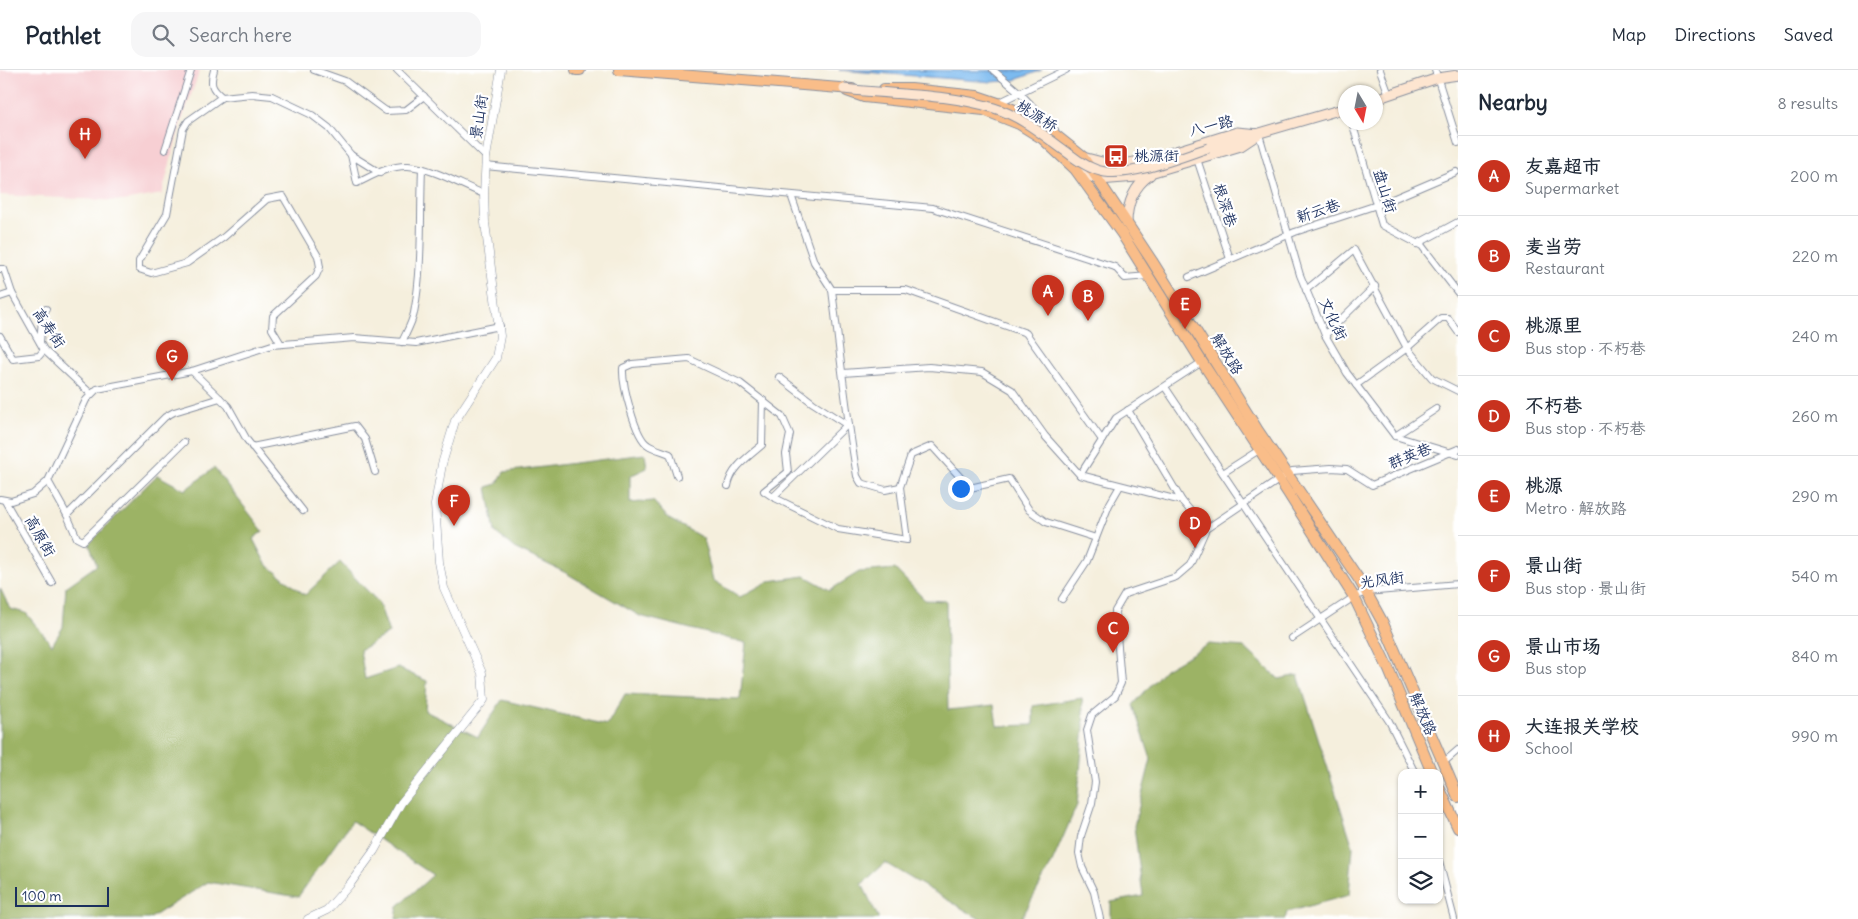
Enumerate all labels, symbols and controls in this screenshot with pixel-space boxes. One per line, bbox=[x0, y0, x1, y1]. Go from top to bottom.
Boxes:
search box bbox=[131, 12, 481, 57]
text: Pathlet bbox=[25, 20, 101, 50]
icon: search bbox=[149, 21, 177, 49]
text: Search here bbox=[189, 23, 292, 47]
text: Map bbox=[1611, 23, 1646, 46]
text: Directions bbox=[1674, 23, 1756, 46]
text: Saved bbox=[1784, 23, 1833, 46]
north arrow bbox=[1338, 85, 1383, 130]
text: Nearby bbox=[1478, 89, 1548, 116]
street label: 景山街 bbox=[466, 93, 491, 141]
text: 8 results bbox=[1777, 93, 1838, 113]
street label: 桃源桥 bbox=[1013, 96, 1061, 136]
street label: 八一路 bbox=[1187, 111, 1235, 140]
pin: H bbox=[69, 118, 101, 159]
bus stop icon: 桃源街 bbox=[1103, 143, 1129, 169]
place label: 桃源街 bbox=[1134, 146, 1179, 165]
text: 友嘉超市 bbox=[1525, 154, 1601, 178]
text: A bbox=[1489, 166, 1499, 186]
text: 200 m bbox=[1790, 166, 1838, 186]
street label: 盘山街 bbox=[1370, 167, 1401, 215]
text: Supermarket bbox=[1525, 178, 1619, 198]
street label: 根深巷 bbox=[1209, 181, 1241, 229]
street label: 新云巷 bbox=[1294, 195, 1342, 227]
text: 麦当劳 bbox=[1525, 234, 1582, 258]
text: B bbox=[1489, 246, 1499, 266]
text: 220 m bbox=[1792, 246, 1838, 266]
text: Restaurant bbox=[1525, 258, 1605, 278]
pin: A bbox=[1032, 275, 1064, 316]
pin: B bbox=[1072, 280, 1104, 321]
pin: E bbox=[1169, 288, 1201, 329]
street label: 文化街 bbox=[1315, 294, 1352, 343]
street label: 高寿街 bbox=[29, 304, 70, 352]
text: 桃源里 bbox=[1525, 313, 1582, 337]
text: C bbox=[1489, 326, 1499, 346]
text: 240 m bbox=[1792, 326, 1838, 346]
street label: 解放路 bbox=[1207, 330, 1247, 378]
text: Bus stop · 不朽巷 bbox=[1525, 338, 1646, 358]
pin: G bbox=[156, 340, 188, 381]
text: 不朽巷 bbox=[1525, 393, 1582, 417]
text: D bbox=[1488, 406, 1500, 426]
text: 260 m bbox=[1792, 406, 1838, 426]
text: Bus stop · 不朽巷 bbox=[1525, 418, 1646, 438]
street label: 群英巷 bbox=[1385, 438, 1434, 473]
text: 桃源 bbox=[1525, 473, 1563, 497]
your location bbox=[948, 476, 974, 502]
pin: F bbox=[438, 485, 470, 526]
text: E bbox=[1489, 486, 1499, 506]
text: 290 m bbox=[1792, 486, 1838, 506]
text: Metro · 解放路 bbox=[1525, 498, 1626, 518]
pin: D bbox=[1179, 507, 1211, 548]
street label: 高原街 bbox=[21, 512, 60, 560]
text: 景山街 bbox=[1525, 553, 1582, 577]
text: F bbox=[1489, 566, 1499, 586]
text: 540 m bbox=[1791, 566, 1838, 586]
street label: 光风街 bbox=[1358, 567, 1406, 592]
text: Bus stop · 景山街 bbox=[1525, 578, 1646, 598]
pin: C bbox=[1097, 612, 1129, 653]
text: 景山市场 bbox=[1525, 634, 1601, 658]
text: G bbox=[1488, 646, 1500, 666]
text: 840 m bbox=[1791, 646, 1838, 666]
text: Bus stop bbox=[1525, 658, 1587, 678]
street label: 解放路 bbox=[1406, 689, 1441, 738]
text: 大连报关学校 bbox=[1525, 714, 1639, 738]
text: H bbox=[1488, 726, 1500, 746]
text: 990 m bbox=[1791, 726, 1838, 746]
text: School bbox=[1525, 738, 1573, 758]
map controls bbox=[1398, 769, 1443, 904]
button: + bbox=[1398, 769, 1443, 814]
button: − bbox=[1398, 814, 1443, 859]
button: layers bbox=[1398, 859, 1443, 904]
scale bar bbox=[15, 884, 109, 907]
text: 100 m bbox=[22, 887, 62, 905]

